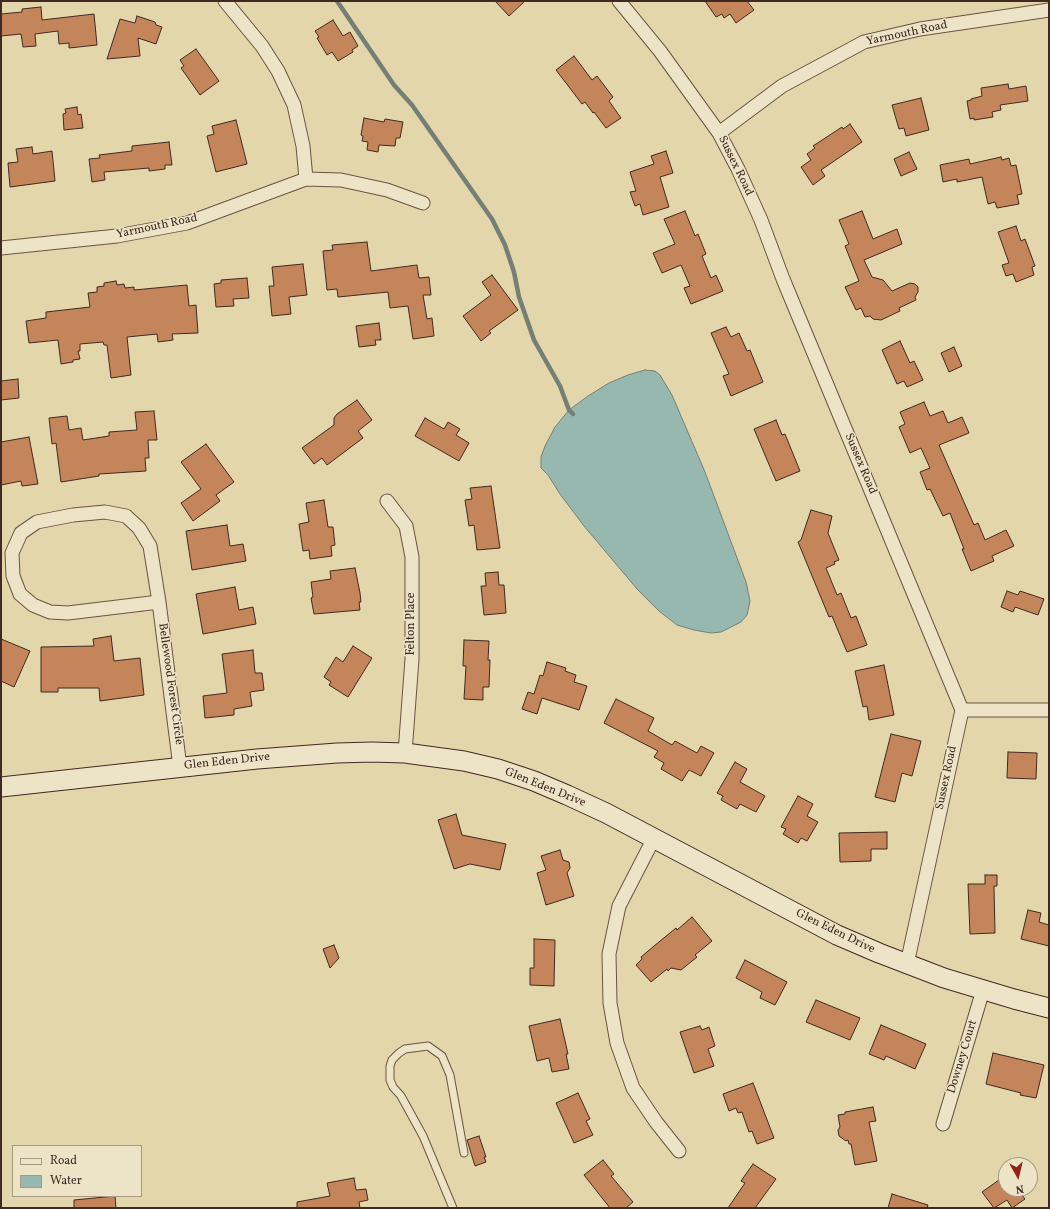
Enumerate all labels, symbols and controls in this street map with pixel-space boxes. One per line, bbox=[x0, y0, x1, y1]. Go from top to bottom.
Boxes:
street label: Yarmouth Road bbox=[865, 18, 949, 50]
street label: Sussex Road bbox=[714, 134, 756, 198]
street label: Yarmouth Road bbox=[115, 211, 199, 243]
street label: Sussex Road bbox=[841, 431, 879, 497]
street label: Felton Place bbox=[405, 592, 419, 656]
street label: Bellewood Forest Circle bbox=[154, 622, 186, 746]
street label: Sussex Road bbox=[933, 745, 961, 811]
street label: Glen Eden Drive bbox=[183, 750, 271, 774]
street label: Glen Eden Drive bbox=[502, 765, 588, 811]
street label: Glen Eden Drive bbox=[793, 907, 877, 957]
street label: Downey Court bbox=[945, 1018, 981, 1096]
legend bbox=[12, 1145, 142, 1197]
text: Road bbox=[50, 1153, 77, 1169]
north arrow bbox=[998, 1157, 1038, 1197]
text: Water bbox=[50, 1173, 82, 1189]
text: N bbox=[1015, 1180, 1025, 1196]

